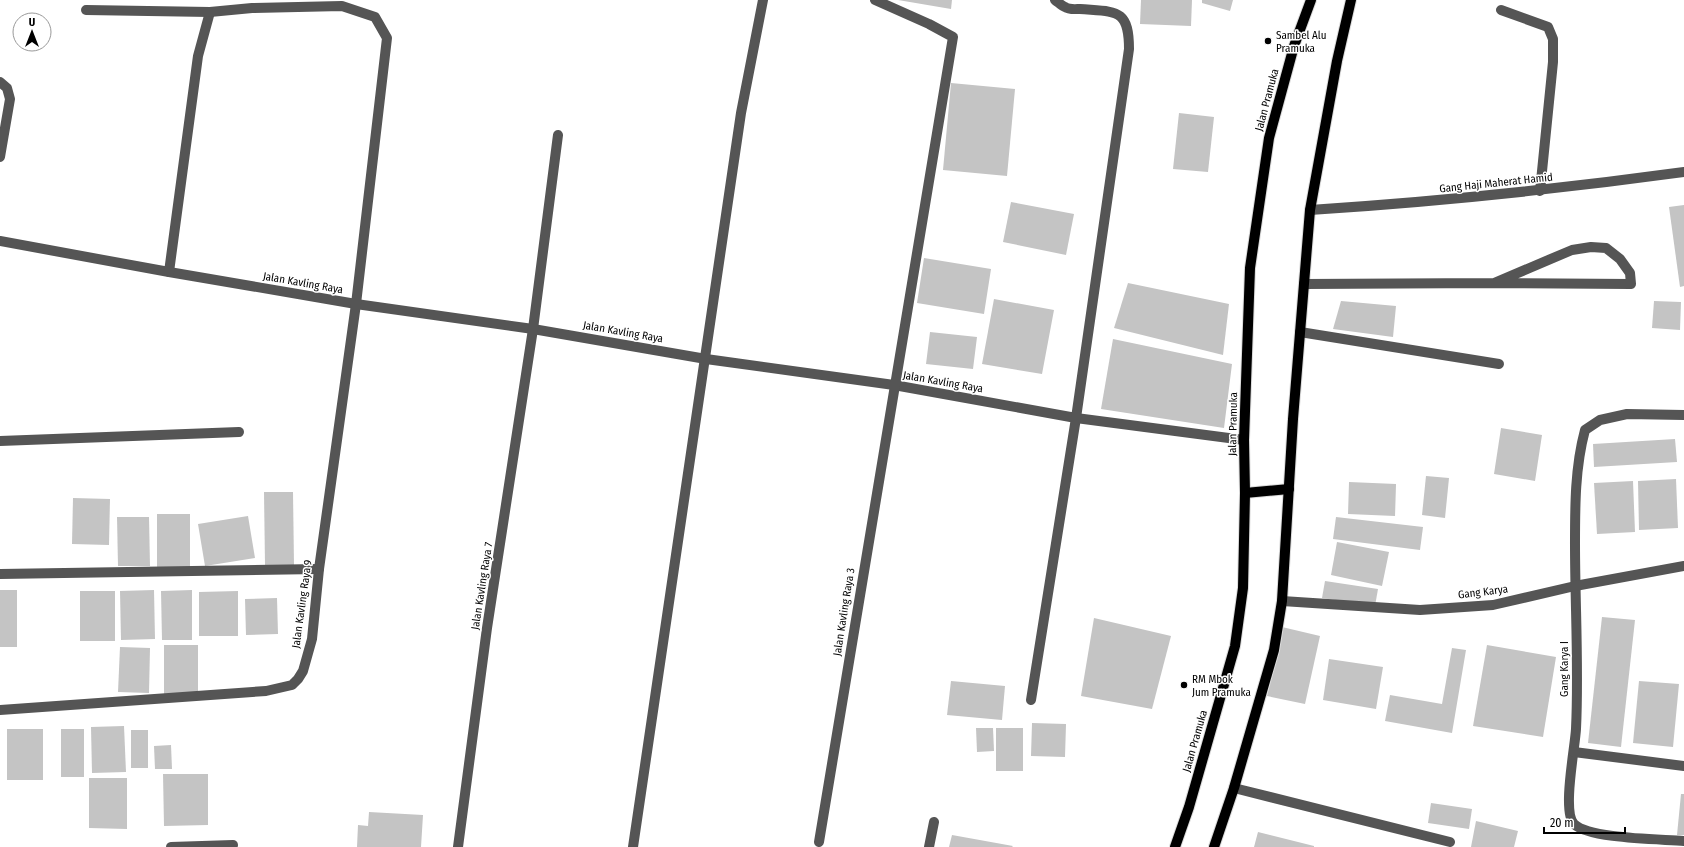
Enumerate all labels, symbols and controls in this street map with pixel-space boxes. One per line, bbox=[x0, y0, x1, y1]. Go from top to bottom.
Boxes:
north arrow bbox=[12, 12, 52, 52]
text: U bbox=[29, 16, 35, 29]
place label: Sambel Alu Pramuka bbox=[1276, 29, 1327, 55]
marker: Sambel Alu Pramuka bbox=[1263, 36, 1273, 46]
street label: Jalan Pramuka bbox=[1252, 67, 1282, 133]
street label: Gang Haji Maherat Hamid bbox=[1439, 171, 1553, 195]
street label: Jalan Kavling Raya bbox=[262, 270, 344, 296]
street label: Jalan Kavling Raya bbox=[582, 319, 664, 345]
street label: Jalan Kavling Raya bbox=[902, 369, 984, 395]
street label: Jalan Pramuka bbox=[1226, 392, 1240, 456]
street label: Jalan Kavling Raya 7 bbox=[469, 541, 495, 631]
street label: Jalan Kavling Raya 9 bbox=[289, 559, 315, 649]
street label: Jalan Kavling Raya 3 bbox=[831, 567, 857, 657]
street label: Gang Karya bbox=[1457, 582, 1509, 602]
street label: Gang Karya I bbox=[1558, 641, 1571, 697]
place label: RM Mbok Jum Pramuka bbox=[1192, 673, 1251, 699]
marker: RM Mbok Jum Pramuka bbox=[1179, 680, 1189, 690]
street label: Jalan Pramuka bbox=[1180, 709, 1210, 773]
scale bar bbox=[1544, 809, 1625, 835]
text: 20 m bbox=[1550, 816, 1574, 830]

